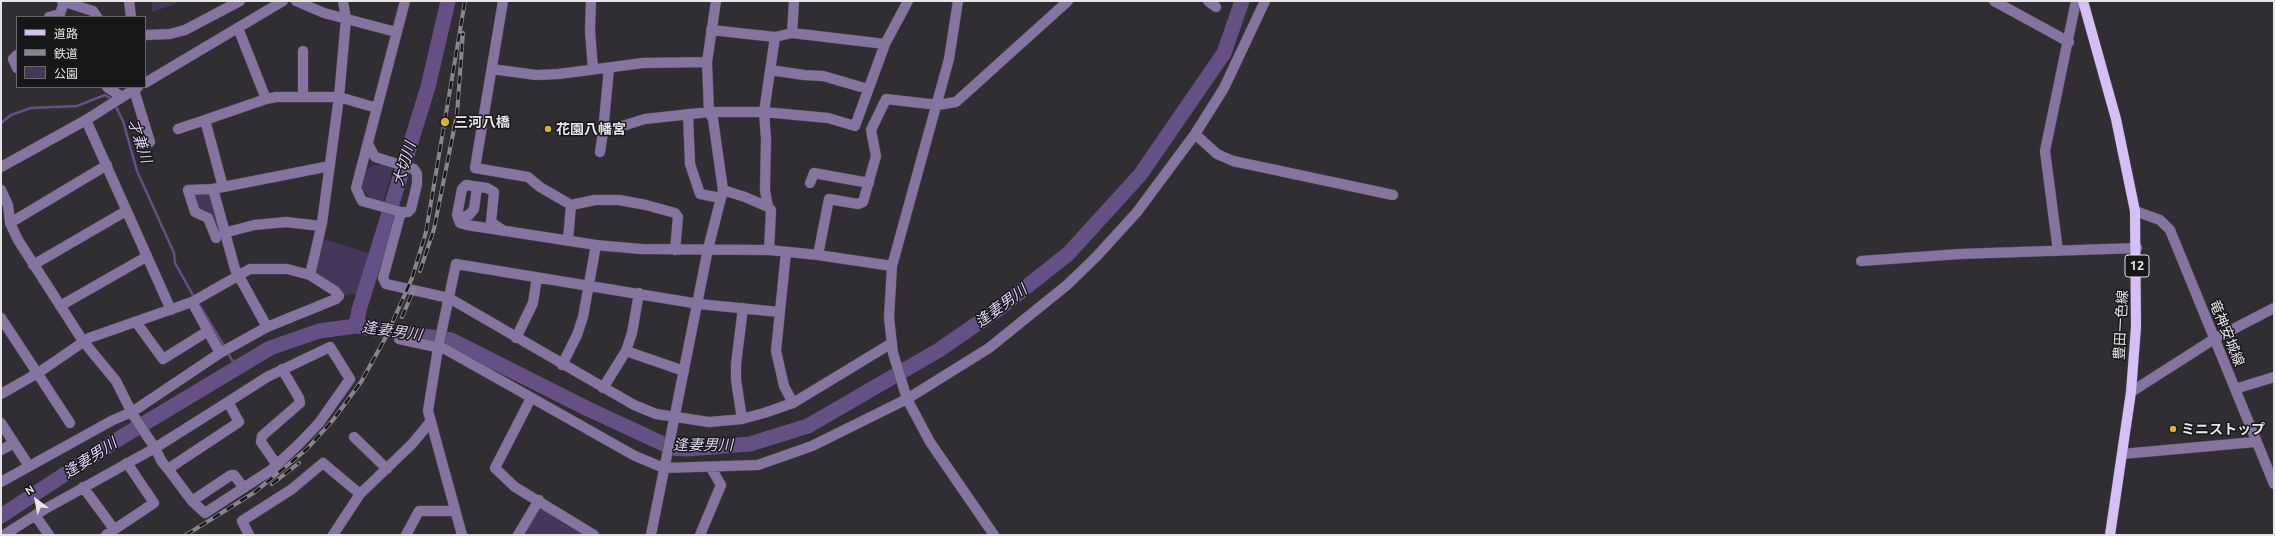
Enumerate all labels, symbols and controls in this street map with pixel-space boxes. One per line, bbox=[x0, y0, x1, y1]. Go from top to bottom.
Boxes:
legend bbox=[16, 16, 146, 88]
text: 道路 bbox=[54, 27, 78, 40]
text: 鉄道 bbox=[54, 47, 78, 60]
text: 公園 bbox=[54, 67, 78, 80]
place label: 三河八橋 bbox=[454, 114, 510, 130]
marker: 三河八橋 bbox=[439, 116, 451, 128]
water label: 才兼川 bbox=[124, 117, 156, 165]
place label: 花園八幡宮 bbox=[556, 121, 626, 137]
marker: 花園八幡宮 bbox=[543, 124, 553, 134]
water label: 大切川 bbox=[389, 140, 419, 188]
road number: 12 bbox=[2125, 255, 2149, 277]
water label: 逢妻男川 bbox=[972, 281, 1030, 331]
street label: 豊田一色線 bbox=[2111, 290, 2131, 360]
street label: 竜神安城線 bbox=[2206, 297, 2248, 369]
water label: 逢妻男川 bbox=[361, 318, 423, 344]
place label: ミニストップ bbox=[2181, 421, 2265, 437]
marker: ミニストップ bbox=[2168, 424, 2178, 434]
water label: 逢妻男川 bbox=[60, 434, 120, 482]
water label: 逢妻男川 bbox=[673, 436, 733, 454]
north arrow bbox=[16, 480, 56, 520]
text: N bbox=[23, 483, 36, 497]

